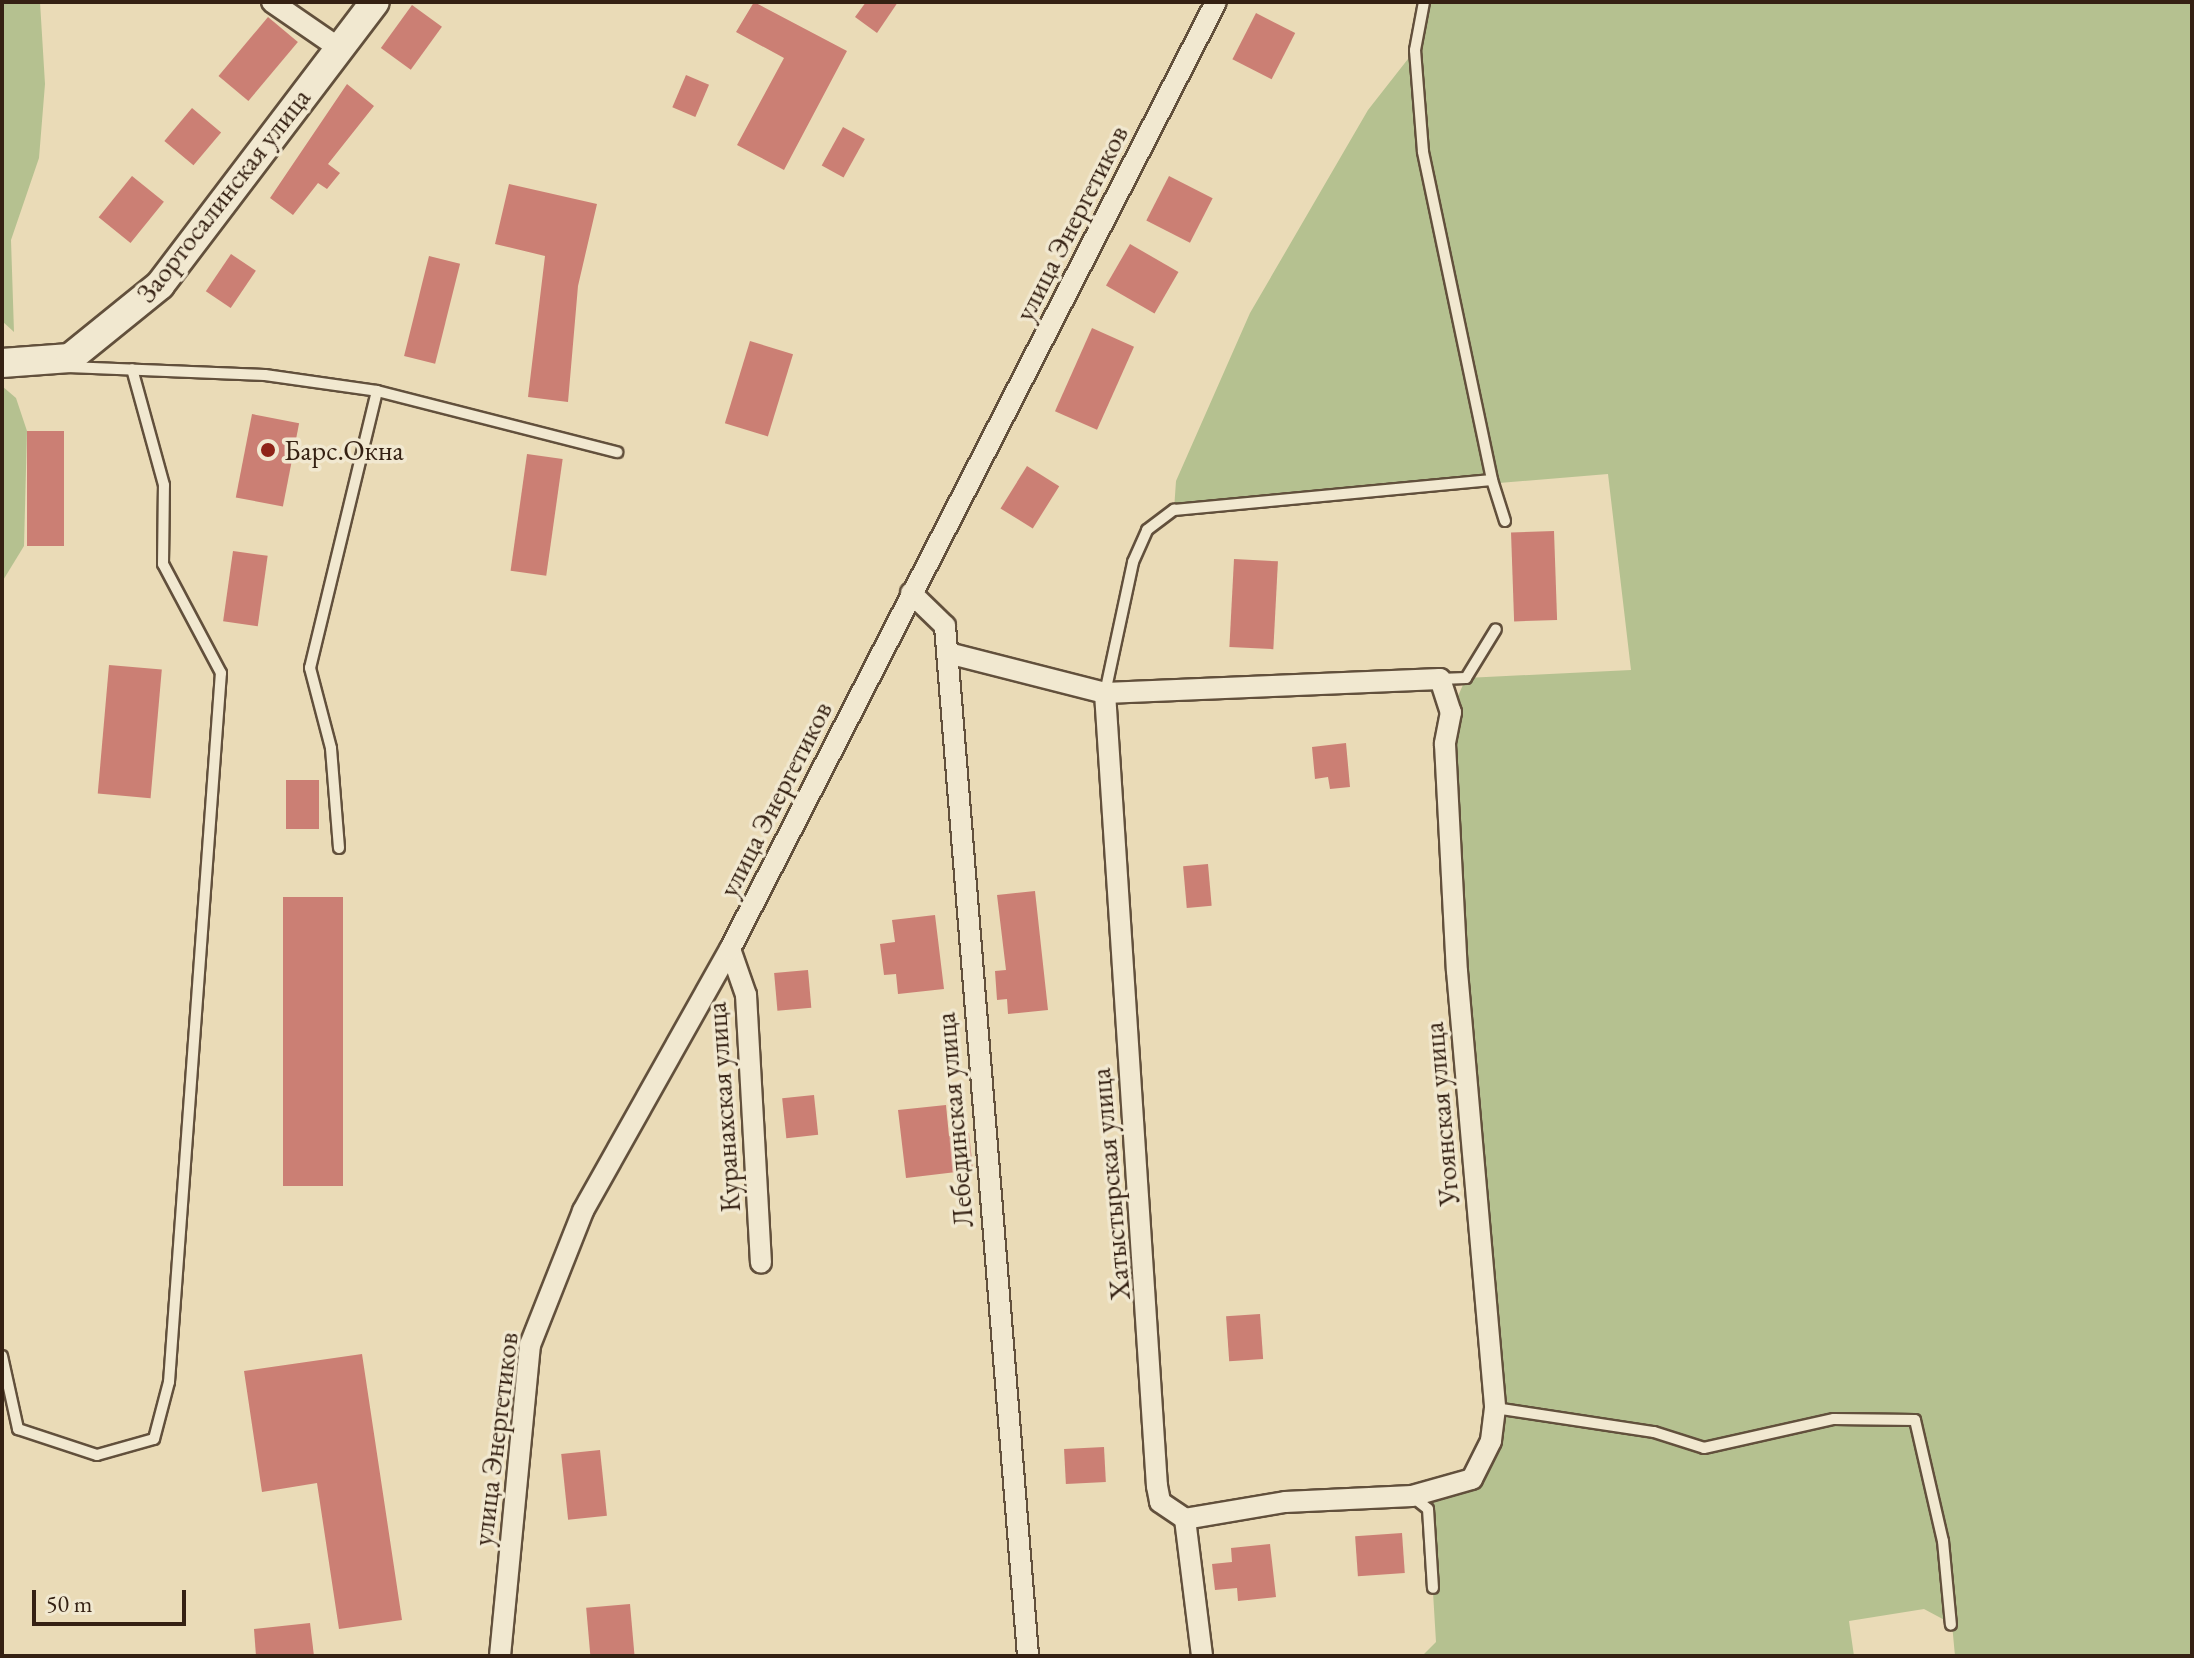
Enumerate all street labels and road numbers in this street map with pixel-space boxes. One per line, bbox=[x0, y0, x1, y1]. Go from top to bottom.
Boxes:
street label: Заортосалинская улица bbox=[129, 81, 317, 309]
street label: улица Энергетиков bbox=[1007, 120, 1135, 326]
street label: улица Энергетиков bbox=[711, 696, 839, 902]
street label: Куранахская улица bbox=[699, 1001, 747, 1213]
street label: Лебединская улица bbox=[928, 1011, 980, 1229]
street label: Угоянская улица bbox=[1416, 1021, 1466, 1207]
street label: Хатыстырская улица bbox=[1083, 1067, 1137, 1301]
street label: улица Энергетиков bbox=[465, 1330, 525, 1548]

